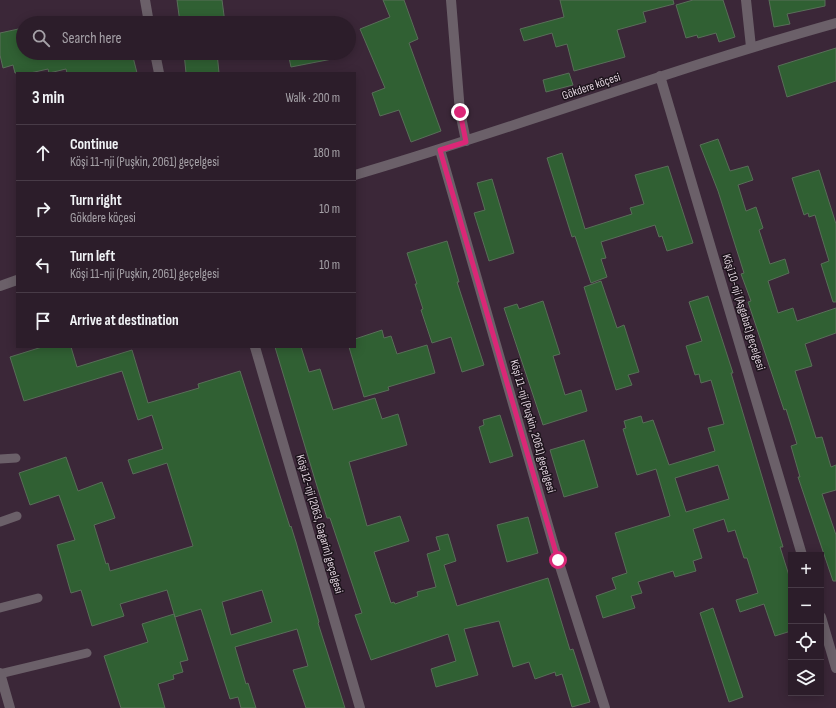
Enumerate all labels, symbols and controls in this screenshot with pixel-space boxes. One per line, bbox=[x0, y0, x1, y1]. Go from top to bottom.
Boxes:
search box bbox=[16, 16, 356, 60]
icon: search bbox=[30, 27, 52, 49]
text: Search here bbox=[62, 29, 122, 48]
street label: Gökdere köçesi bbox=[560, 70, 622, 103]
text: 3 min bbox=[32, 88, 65, 108]
text: Walk · 200 m bbox=[285, 90, 340, 106]
route end bbox=[451, 103, 469, 121]
text: Continue bbox=[70, 135, 119, 154]
icon: ahead bbox=[32, 142, 54, 164]
text: 180 m bbox=[314, 145, 340, 161]
text: Köşi 11-nji (Puşkin, 2061) geçelgesi bbox=[70, 154, 219, 170]
text: Turn right bbox=[70, 191, 122, 210]
icon: right bbox=[32, 198, 54, 220]
text: 10 m bbox=[319, 201, 340, 217]
text: Gökdere köçesi bbox=[70, 210, 136, 226]
text: Turn left bbox=[70, 247, 115, 266]
street label: Köşi 10-nji (Aşgabat) geçelgesi bbox=[719, 252, 768, 372]
icon: left bbox=[32, 254, 54, 276]
text: 10 m bbox=[319, 257, 340, 273]
text: Köşi 11-nji (Puşkin, 2061) geçelgesi bbox=[70, 266, 219, 282]
icon: arrive bbox=[32, 310, 54, 332]
text: Arrive at destination bbox=[70, 311, 179, 330]
street label: Köşi 11-nji (Puşkin, 2061) geçelgesi bbox=[506, 358, 559, 494]
street label: Köşi 12-nji (2063, Gagarin) geçelgesi bbox=[293, 453, 347, 595]
route start bbox=[549, 551, 567, 569]
map controls bbox=[788, 552, 824, 696]
button: + bbox=[788, 552, 824, 588]
button: − bbox=[788, 588, 824, 624]
button: locate bbox=[788, 624, 824, 660]
button: layers bbox=[788, 660, 824, 696]

